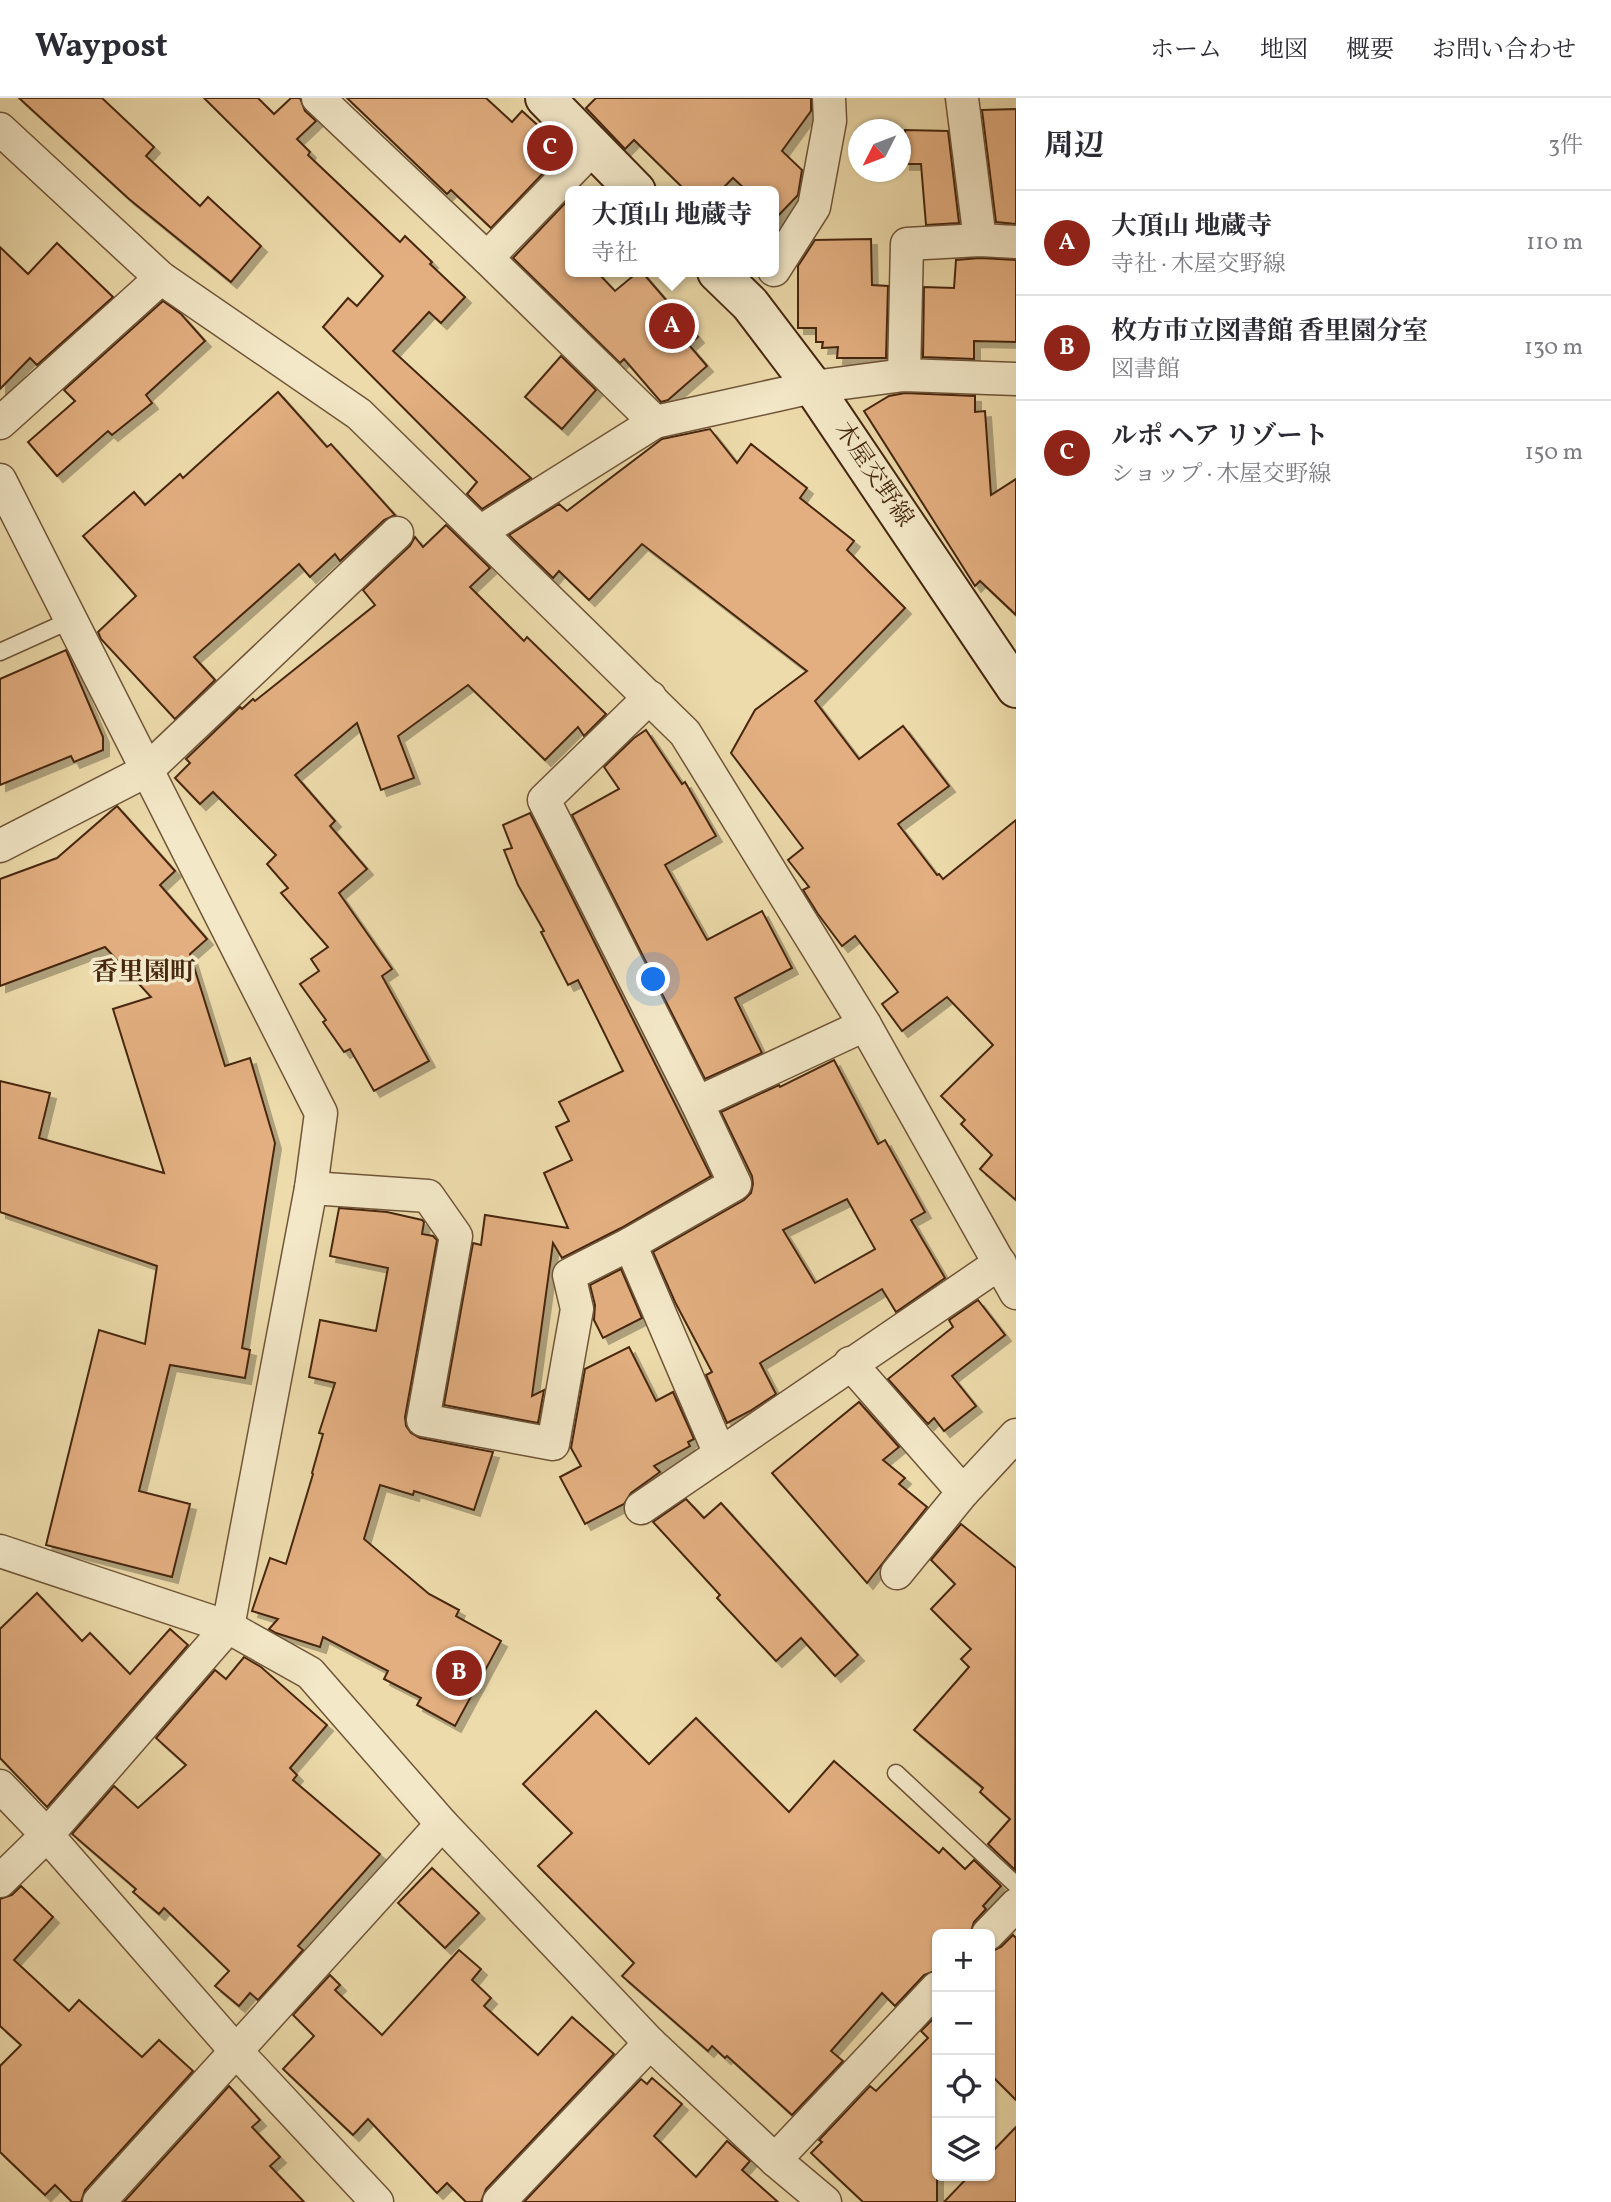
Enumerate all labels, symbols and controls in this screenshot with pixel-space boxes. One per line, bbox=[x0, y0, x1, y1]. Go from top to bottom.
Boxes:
text: Waypost bbox=[35, 25, 168, 71]
text: ホーム bbox=[1150, 34, 1222, 68]
text: 地図 bbox=[1260, 34, 1308, 68]
text: 概要 bbox=[1346, 34, 1394, 68]
text: お問い合わせ bbox=[1432, 34, 1576, 68]
north arrow bbox=[848, 119, 911, 182]
pin: C bbox=[527, 122, 573, 174]
text: 周辺 bbox=[1044, 126, 1104, 168]
text: 3件 bbox=[1548, 130, 1583, 162]
popup bbox=[565, 186, 779, 277]
text: 大頂山 地蔵寺 bbox=[591, 198, 753, 234]
text: 大頂山 地蔵寺 bbox=[1111, 209, 1272, 245]
text: A bbox=[1059, 227, 1075, 259]
text: 110 m bbox=[1526, 227, 1583, 259]
text: 寺社 bbox=[591, 238, 637, 270]
text: 寺社 · 木屋交野線 bbox=[1111, 249, 1286, 281]
pin: A bbox=[649, 300, 695, 352]
text: 枚方市立図書館 香里園分室 bbox=[1111, 314, 1428, 350]
text: B bbox=[1059, 332, 1075, 364]
text: 130 m bbox=[1524, 332, 1583, 364]
text: 図書館 bbox=[1111, 354, 1180, 386]
street label: 木屋交野線 bbox=[825, 416, 921, 534]
text: ルポ ヘア リゾート bbox=[1111, 419, 1329, 455]
text: C bbox=[1060, 437, 1074, 469]
text: 150 m bbox=[1525, 437, 1583, 469]
text: ショップ · 木屋交野線 bbox=[1111, 459, 1331, 491]
district label: 香里園町 bbox=[92, 955, 196, 991]
your location bbox=[636, 962, 670, 996]
pin: B bbox=[436, 1647, 482, 1699]
map controls bbox=[932, 1929, 995, 2181]
button: + bbox=[932, 1929, 995, 1992]
button: − bbox=[932, 1992, 995, 2055]
button: locate bbox=[932, 2055, 995, 2118]
button: layers bbox=[932, 2118, 995, 2181]

